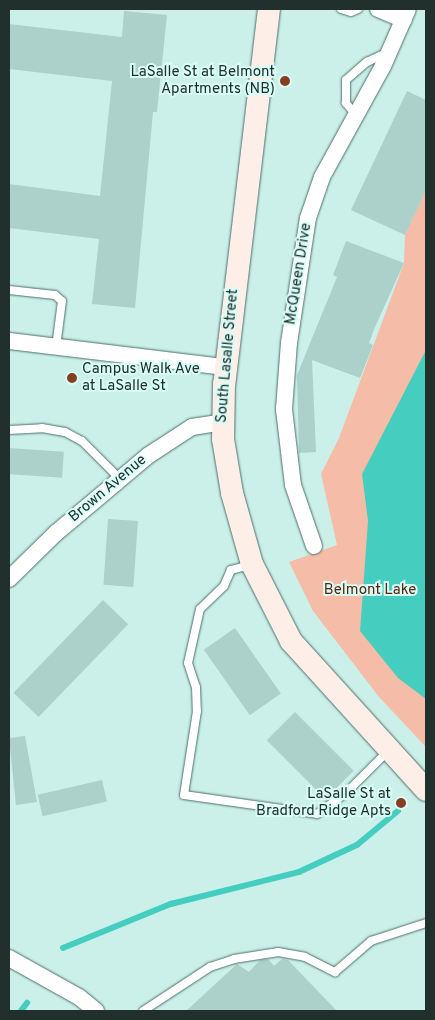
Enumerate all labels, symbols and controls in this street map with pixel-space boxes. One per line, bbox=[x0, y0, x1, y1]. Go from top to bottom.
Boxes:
place label: LaSalle St at Belmont Apartments (NB) bbox=[130, 63, 275, 98]
marker: LaSalle St at Belmont Apartments (NB) bbox=[279, 75, 291, 87]
street label: McQueen Drive bbox=[282, 222, 316, 326]
street label: South Lasalle Street bbox=[213, 288, 243, 424]
place label: Campus Walk Ave at LaSalle St bbox=[82, 360, 201, 395]
marker: Campus Walk Ave at LaSalle St bbox=[66, 372, 78, 384]
street label: Brown Avenue bbox=[65, 451, 151, 527]
park label: Belmont Lake bbox=[324, 582, 416, 600]
place label: LaSalle St at Bradford Ridge Apts bbox=[255, 785, 391, 820]
marker: LaSalle St at Bradford Ridge Apts bbox=[395, 797, 407, 809]

